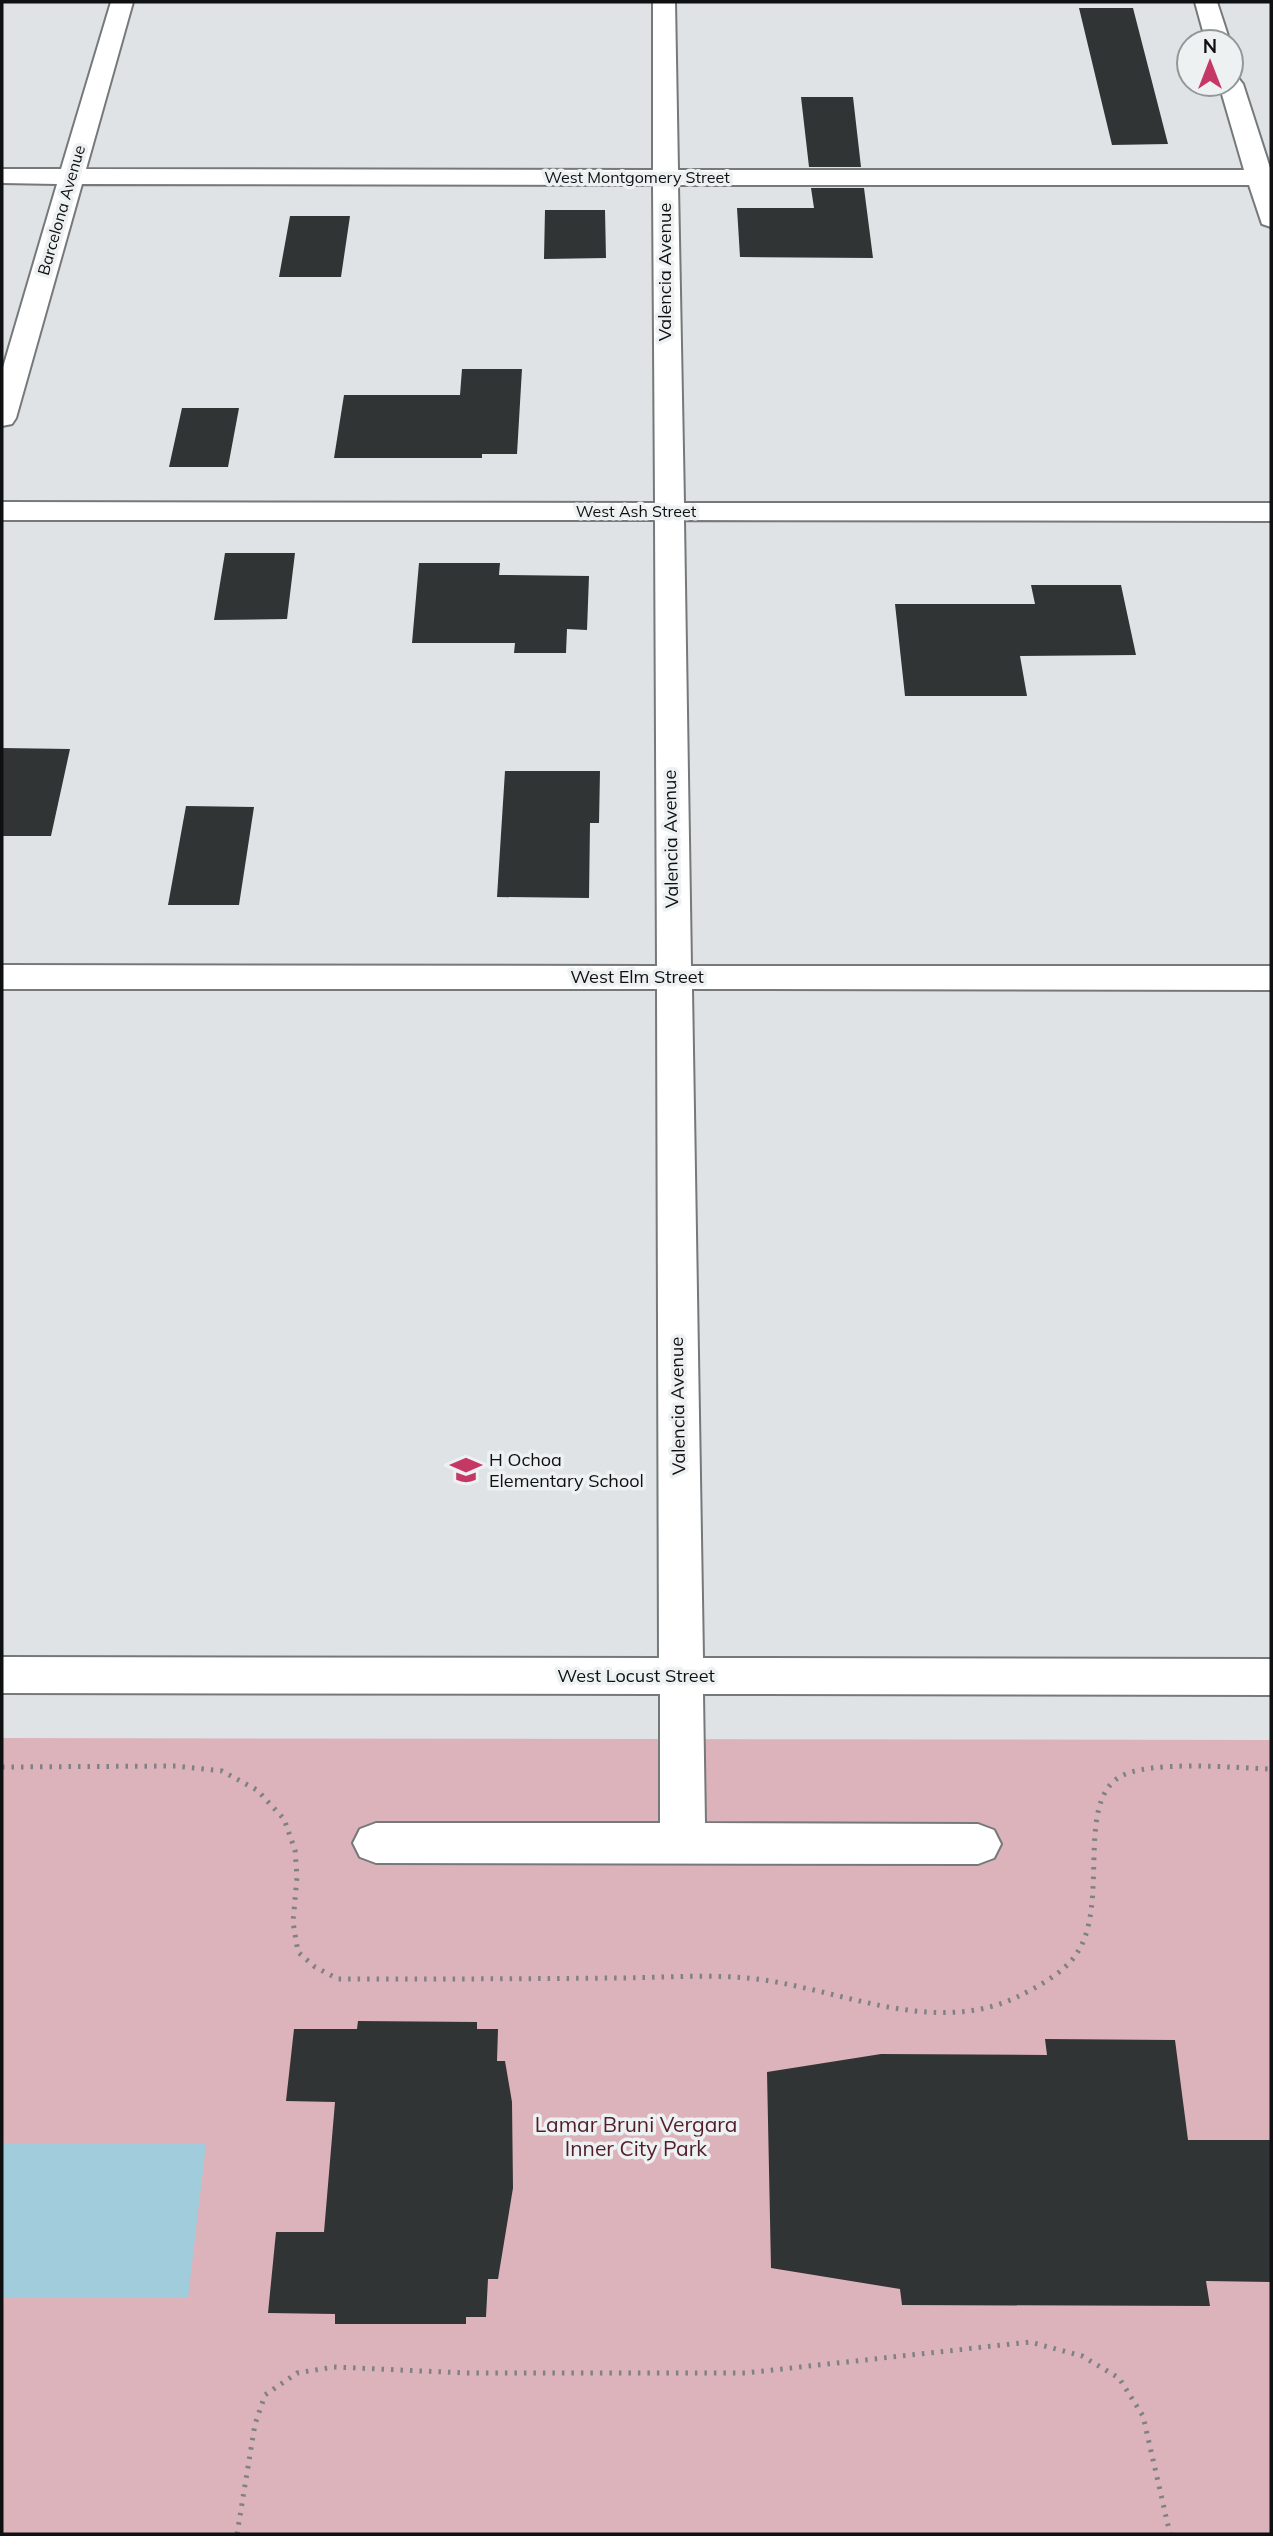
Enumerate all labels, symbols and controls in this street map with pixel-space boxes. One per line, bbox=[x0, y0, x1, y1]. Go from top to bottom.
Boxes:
north arrow bbox=[1175, 28, 1245, 98]
text: N bbox=[1203, 34, 1217, 58]
street label: Barcelona Avenue bbox=[33, 143, 89, 277]
street label: West Montgomery Street bbox=[544, 167, 730, 187]
street label: Valencia Avenue bbox=[653, 203, 676, 341]
street label: West Ash Street bbox=[576, 501, 697, 521]
street label: Valencia Avenue bbox=[658, 770, 683, 908]
street label: West Elm Street bbox=[570, 965, 704, 988]
street label: Valencia Avenue bbox=[665, 1337, 690, 1475]
place label: H Ochoa Elementary School bbox=[489, 1448, 644, 1492]
school or university icon: H Ochoa Elementary School bbox=[449, 1453, 483, 1487]
street label: West Locust Street bbox=[557, 1664, 715, 1687]
park label: Lamar Bruni Vergara Inner City Park bbox=[535, 2111, 737, 2161]

